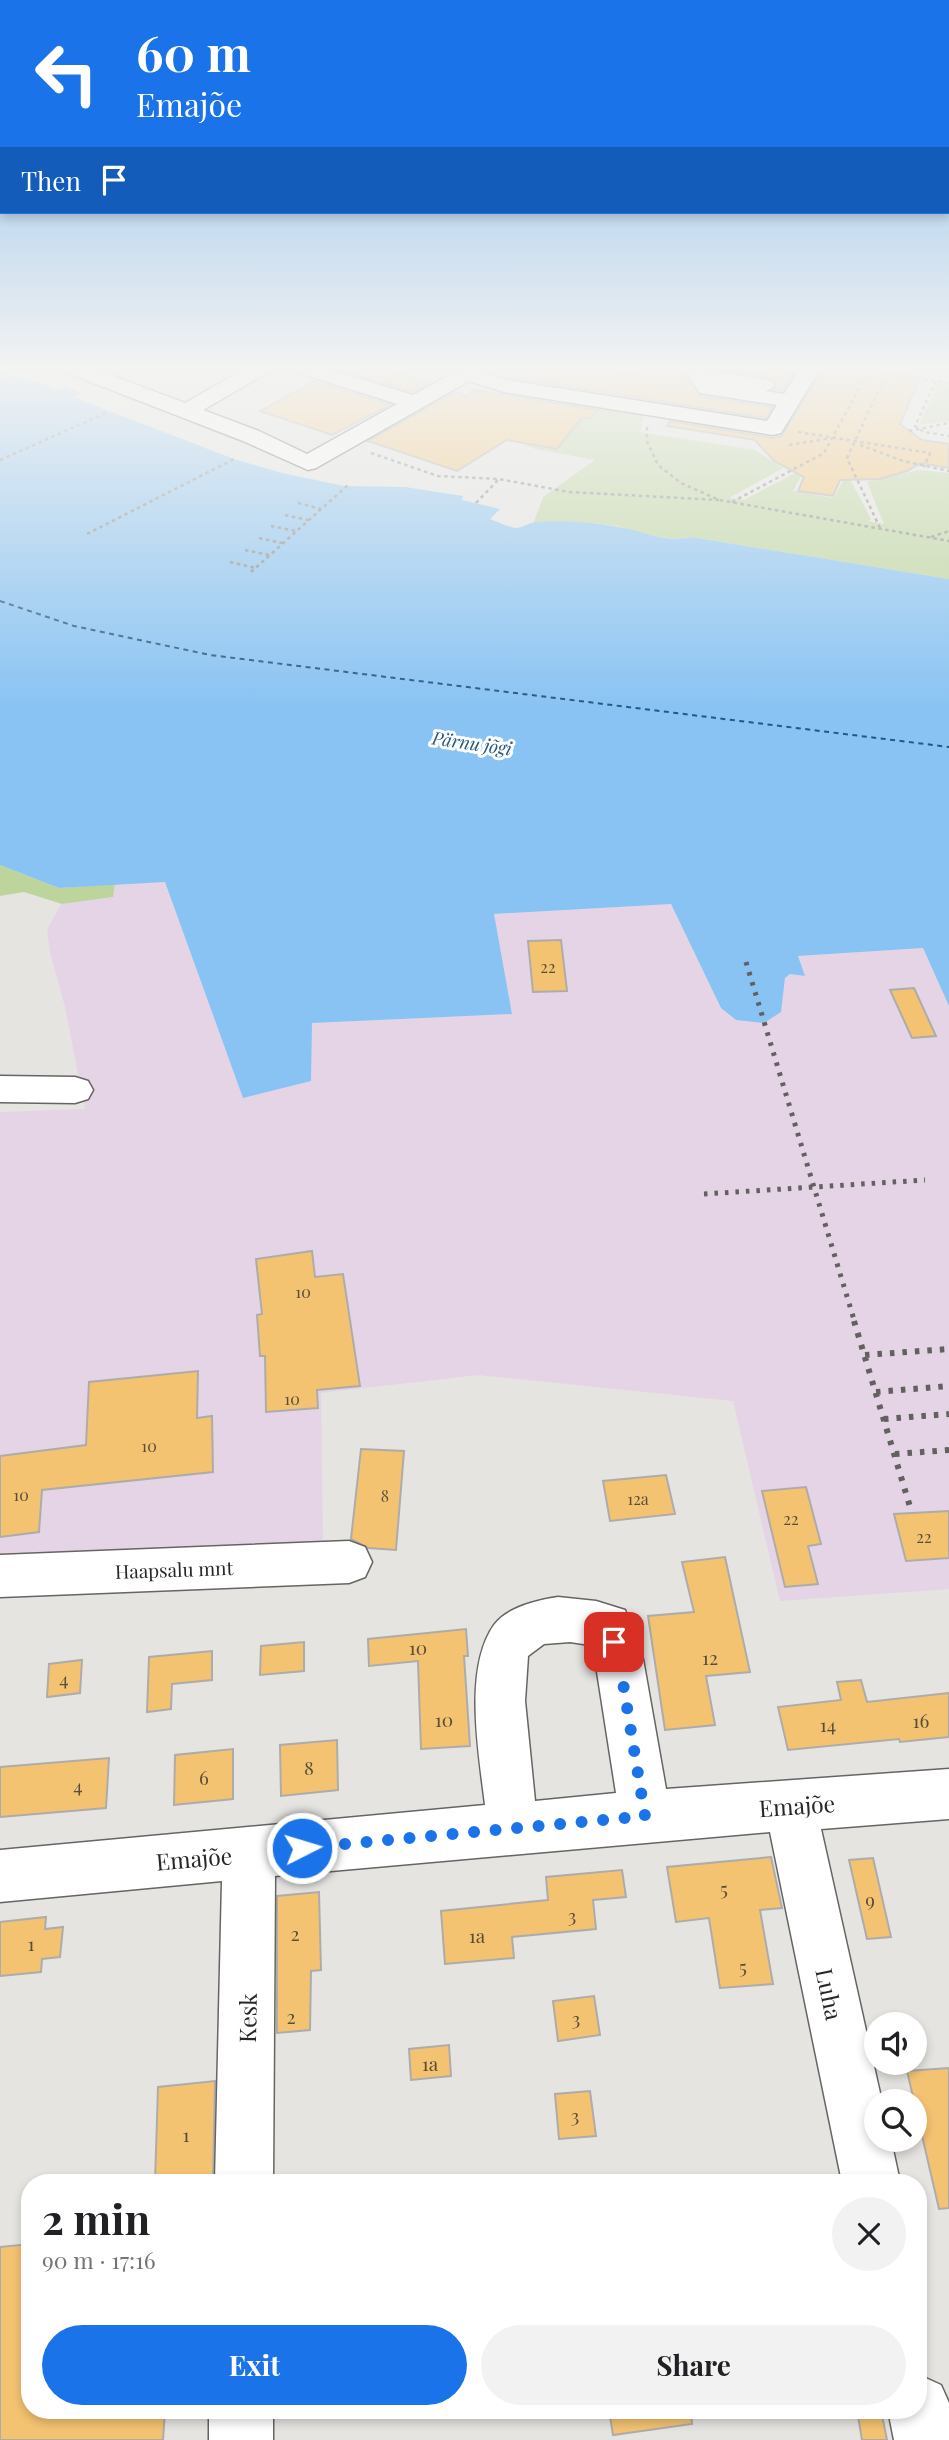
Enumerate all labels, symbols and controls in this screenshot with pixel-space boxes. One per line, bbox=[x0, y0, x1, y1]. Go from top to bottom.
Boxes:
text: 60 m bbox=[136, 19, 251, 84]
icon: left bbox=[21, 28, 112, 119]
text: Emajõe bbox=[136, 82, 242, 125]
icon: arrive bbox=[95, 161, 133, 199]
text: Then bbox=[21, 163, 81, 198]
water label: Pärnu jõgi bbox=[430, 725, 514, 761]
house number: 22 bbox=[540, 956, 556, 977]
house number: 10 bbox=[295, 1281, 311, 1302]
house number: 10 bbox=[284, 1388, 300, 1409]
house number: 10 bbox=[141, 1435, 157, 1456]
house number: 10 bbox=[13, 1484, 29, 1505]
house number: 8 bbox=[381, 1485, 389, 1506]
house number: 12a bbox=[627, 1488, 649, 1509]
house number: 22 bbox=[783, 1508, 799, 1529]
house number: 22 bbox=[916, 1526, 932, 1547]
street label: Haapsalu mnt bbox=[114, 1554, 234, 1584]
pin bbox=[584, 1612, 644, 1672]
icon: arrive bbox=[595, 1623, 633, 1661]
house number: 10 bbox=[409, 1634, 427, 1660]
house number: 12 bbox=[702, 1644, 718, 1670]
house number: 4 bbox=[59, 1665, 69, 1691]
house number: 10 bbox=[435, 1706, 453, 1732]
house number: 16 bbox=[913, 1707, 930, 1733]
house number: 14 bbox=[820, 1711, 836, 1737]
house number: 8 bbox=[304, 1754, 314, 1780]
house number: 6 bbox=[199, 1764, 209, 1790]
house number: 4 bbox=[73, 1772, 83, 1798]
street label: Emajõe bbox=[758, 1787, 836, 1823]
position arrow bbox=[265, 1811, 339, 1885]
street label: Emajõe bbox=[155, 1839, 233, 1877]
house number: 5 bbox=[720, 1875, 728, 1901]
house number: 9 bbox=[865, 1886, 875, 1912]
house number: 3 bbox=[568, 1902, 576, 1928]
house number: 2 bbox=[290, 1920, 300, 1946]
house number: 1a bbox=[469, 1922, 486, 1948]
house number: 1 bbox=[27, 1930, 35, 1956]
house number: 5 bbox=[739, 1953, 747, 1979]
street label: Luha bbox=[809, 1965, 851, 2023]
street label: Kesk bbox=[231, 1993, 263, 2043]
house number: 2 bbox=[286, 2003, 296, 2029]
house number: 3 bbox=[572, 2005, 580, 2031]
map controls bbox=[864, 2012, 927, 2152]
button: sound bbox=[864, 2012, 927, 2075]
house number: 1a bbox=[422, 2050, 439, 2076]
button: search bbox=[864, 2089, 927, 2152]
house number: 3 bbox=[571, 2102, 579, 2128]
house number: 1 bbox=[182, 2121, 190, 2147]
text: 2 min bbox=[42, 2190, 150, 2246]
button: close bbox=[832, 2197, 906, 2271]
text: 90 m · 17:16 bbox=[42, 2244, 156, 2275]
button: Exit bbox=[42, 2325, 467, 2405]
button: Share bbox=[481, 2325, 906, 2405]

